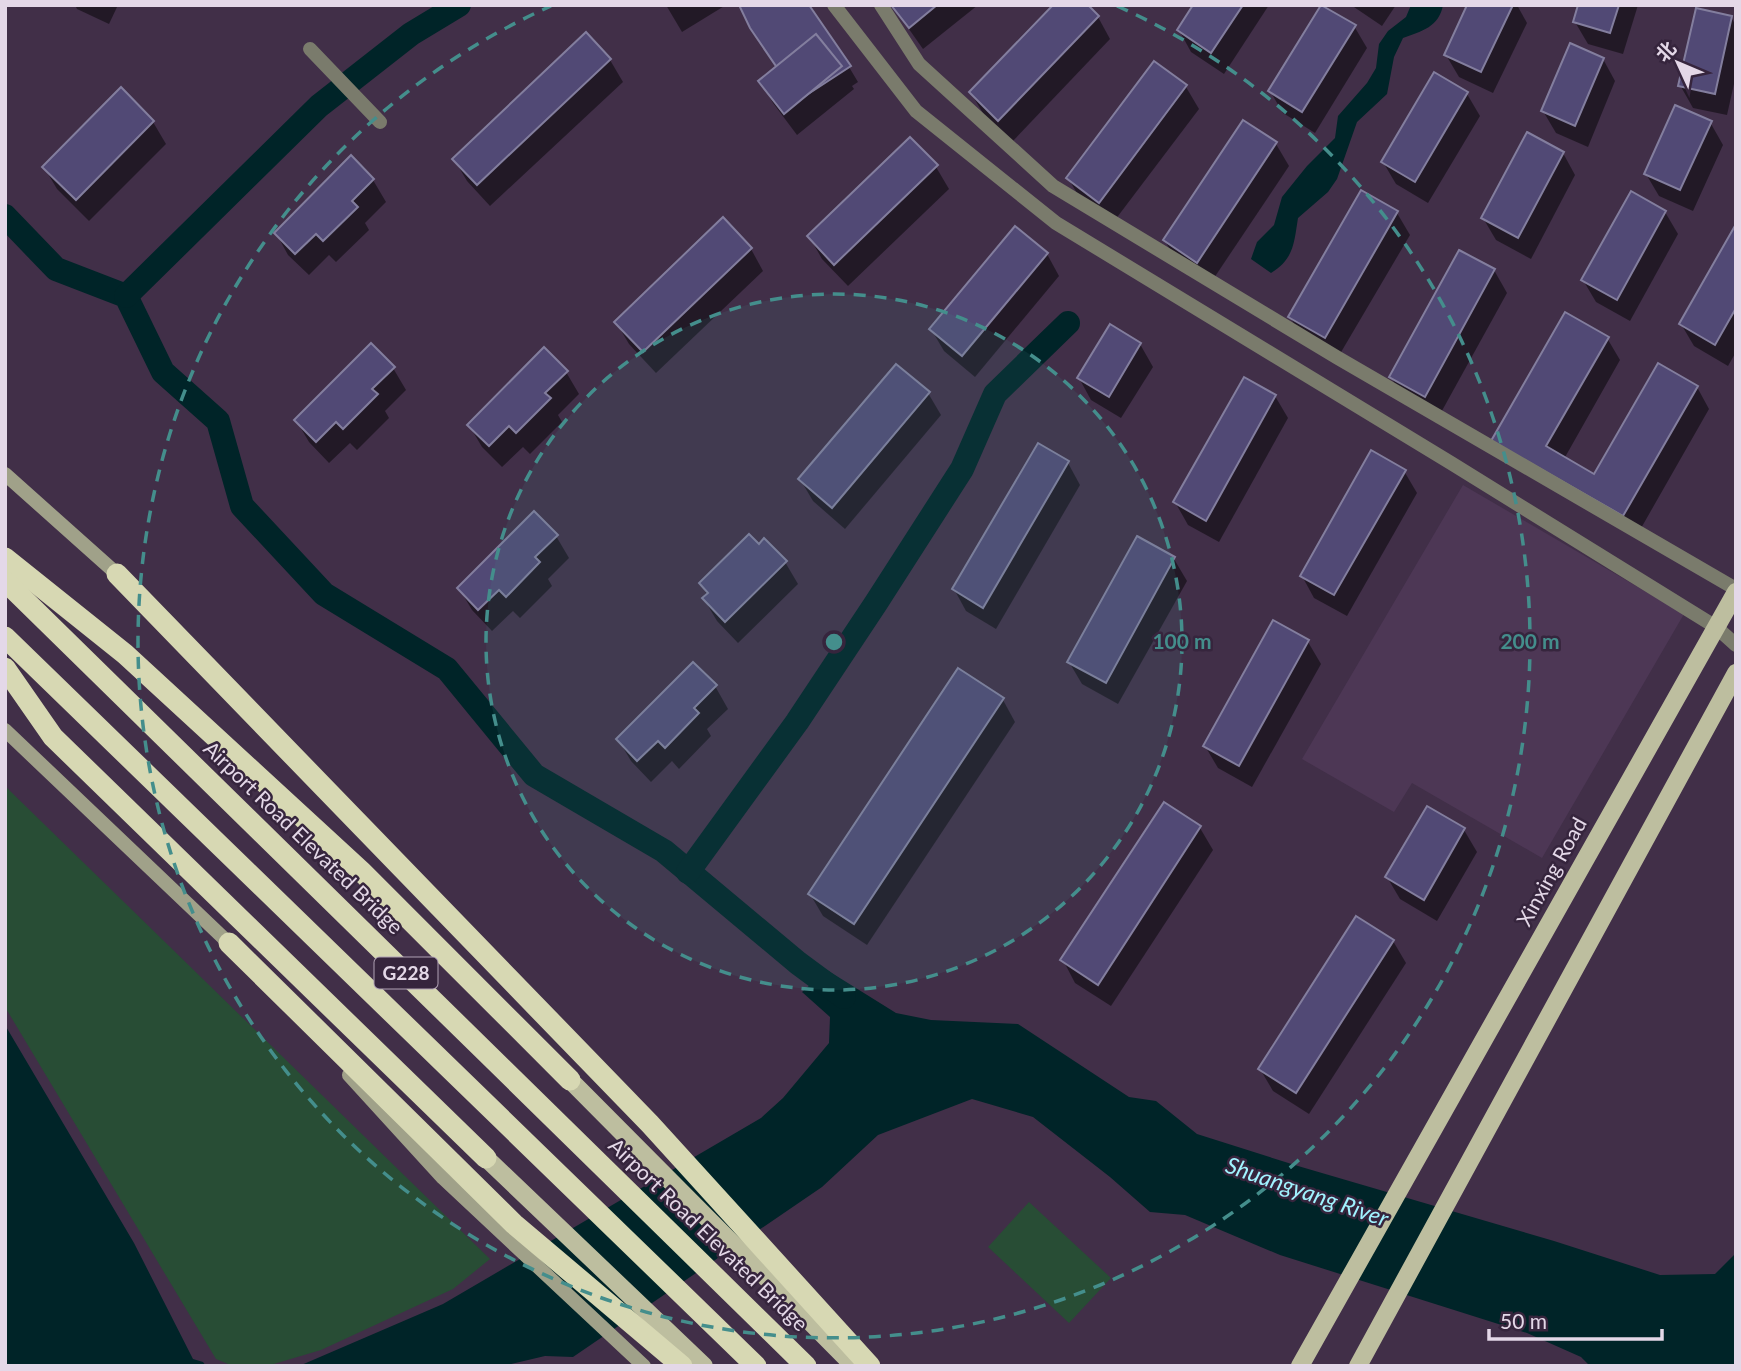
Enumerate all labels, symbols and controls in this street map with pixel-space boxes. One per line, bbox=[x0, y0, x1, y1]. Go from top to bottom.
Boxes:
north arrow bbox=[1643, 28, 1713, 98]
text: 北 bbox=[1651, 36, 1680, 66]
text: 100 m bbox=[1152, 628, 1212, 653]
text: 200 m bbox=[1500, 628, 1560, 653]
centre of rings bbox=[822, 630, 846, 654]
street label: Airport Road Elevated Bridge bbox=[199, 735, 409, 939]
street label: Xinxing Road bbox=[1511, 813, 1591, 930]
road number: G228 bbox=[374, 958, 438, 988]
street label: Airport Road Elevated Bridge bbox=[604, 1132, 814, 1336]
water label: Shuangyang River bbox=[1222, 1150, 1393, 1232]
scale bar bbox=[1489, 1298, 1662, 1342]
text: 50 m bbox=[1500, 1308, 1547, 1333]

